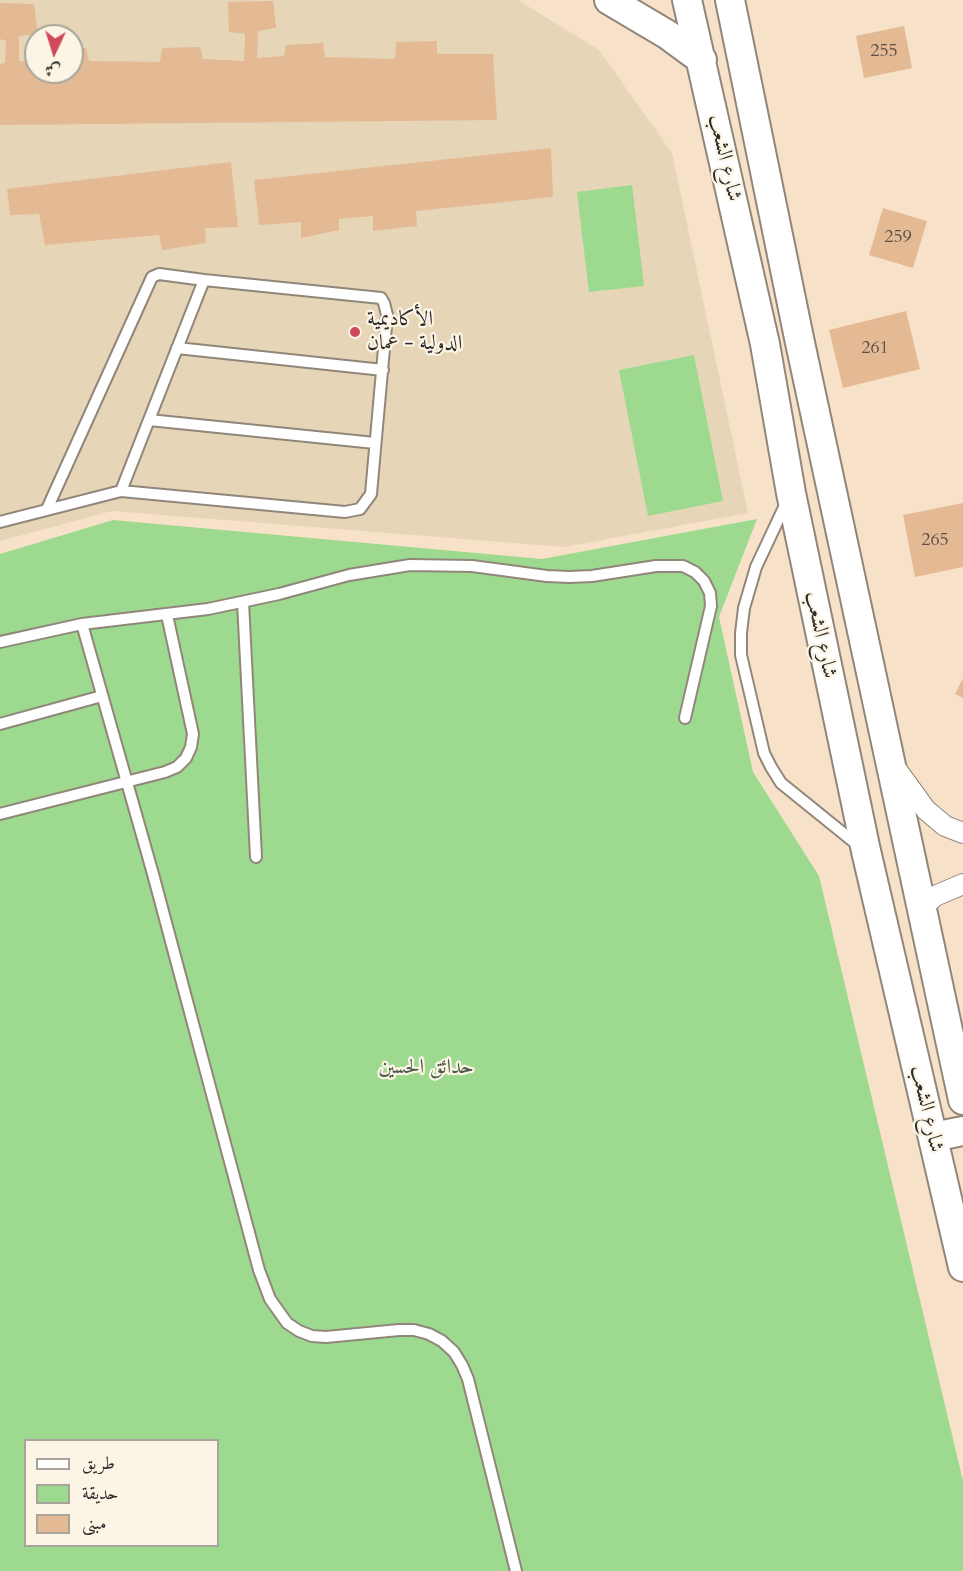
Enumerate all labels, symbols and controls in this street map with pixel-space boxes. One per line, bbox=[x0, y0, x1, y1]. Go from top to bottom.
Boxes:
north arrow bbox=[24, 24, 84, 84]
house number: 255 bbox=[870, 41, 898, 63]
text: ش bbox=[44, 58, 62, 81]
street label: شارع الشعب bbox=[702, 112, 746, 204]
house number: 259 bbox=[884, 227, 912, 249]
place label: الأكاديمية الدولية - عمان bbox=[367, 307, 462, 357]
marker: الأكاديمية الدولية - عمان bbox=[348, 325, 362, 339]
house number: 261 bbox=[861, 338, 889, 360]
house number: 265 bbox=[921, 530, 949, 552]
street label: شارع الشعب bbox=[798, 589, 842, 681]
park label: حدائق الحسين bbox=[378, 1055, 474, 1081]
street label: شارع الشعب bbox=[904, 1063, 948, 1155]
legend bbox=[24, 1439, 219, 1547]
text: طريق bbox=[82, 1451, 115, 1476]
text: حديقة bbox=[82, 1481, 118, 1506]
text: مبنى bbox=[82, 1511, 107, 1536]

